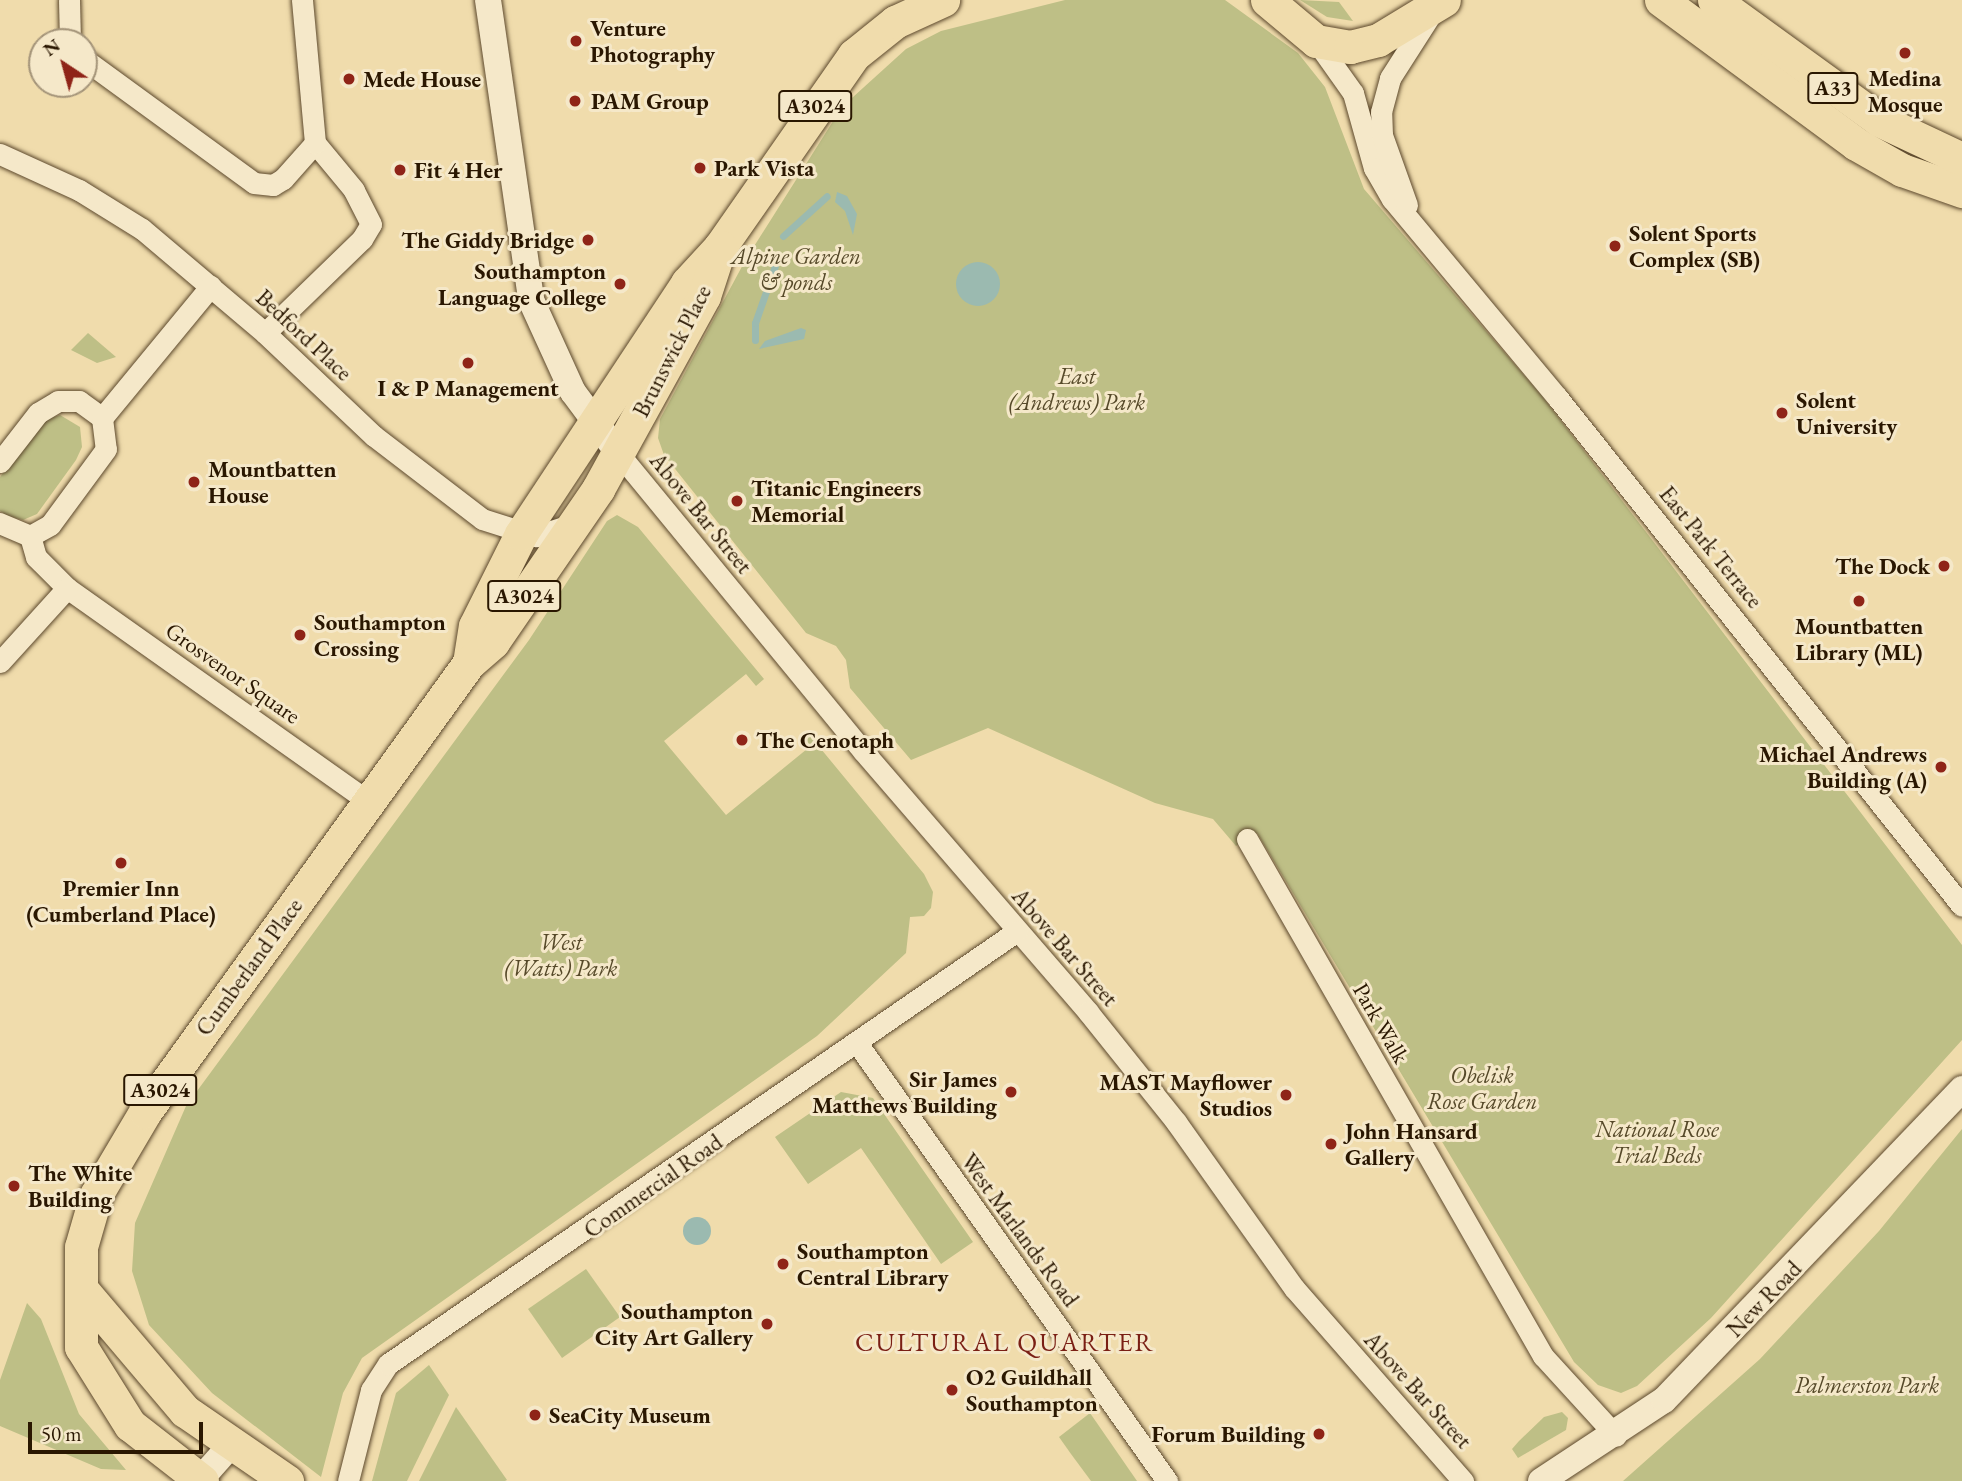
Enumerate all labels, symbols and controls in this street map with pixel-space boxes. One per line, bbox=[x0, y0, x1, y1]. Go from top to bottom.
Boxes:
place label: Venture Photography bbox=[590, 14, 715, 68]
north arrow bbox=[28, 28, 98, 98]
text: N bbox=[38, 33, 65, 62]
marker: Venture Photography bbox=[568, 33, 584, 49]
marker: Medina Mosque bbox=[1897, 45, 1913, 61]
place label: Medina Mosque bbox=[1867, 64, 1943, 118]
place label: Mede House bbox=[363, 65, 481, 93]
road number: A33 bbox=[1807, 70, 1859, 106]
marker: Mede House bbox=[341, 71, 357, 87]
place label: PAM Group bbox=[591, 87, 709, 115]
road number: A3024 bbox=[776, 88, 854, 124]
marker: PAM Group bbox=[565, 91, 585, 111]
place label: Park Vista bbox=[714, 154, 814, 182]
place label: Fit 4 Her bbox=[414, 156, 503, 184]
marker: Park Vista bbox=[692, 160, 708, 176]
marker: Fit 4 Her bbox=[392, 162, 408, 178]
place label: Solent Sports Complex (SB) bbox=[1629, 219, 1760, 273]
place label: The Giddy Bridge bbox=[401, 226, 574, 254]
marker: The Giddy Bridge bbox=[580, 232, 596, 248]
marker: Solent Sports Complex (SB) bbox=[1607, 238, 1623, 254]
park label: Alpine Garden & ponds bbox=[731, 242, 861, 296]
place label: Southampton Language College bbox=[438, 257, 606, 311]
marker: Southampton Language College bbox=[612, 276, 628, 292]
street label: Brunswick Place bbox=[627, 280, 717, 422]
street label: Bedford Place bbox=[250, 284, 358, 386]
marker: I & P Management bbox=[460, 355, 476, 371]
park label: East (Andrews) Park bbox=[1009, 362, 1145, 416]
place label: I & P Management bbox=[377, 374, 559, 402]
place label: Solent University bbox=[1796, 386, 1897, 440]
marker: Solent University bbox=[1774, 405, 1790, 421]
street label: Above Bar Street bbox=[644, 447, 758, 579]
place label: Mountbatten House bbox=[208, 455, 336, 509]
marker: Mountbatten House bbox=[186, 474, 202, 490]
place label: Titanic Engineers Memorial bbox=[751, 474, 921, 528]
street label: East Park Terrace bbox=[1653, 480, 1769, 614]
marker: Titanic Engineers Memorial bbox=[729, 493, 745, 509]
place label: The Dock bbox=[1835, 552, 1930, 580]
marker: The Dock bbox=[1936, 558, 1952, 574]
road number: A3024 bbox=[486, 578, 562, 614]
marker: Mountbatten Library (ML) bbox=[1851, 593, 1867, 609]
place label: Southampton Crossing bbox=[314, 608, 446, 662]
place label: Mountbatten Library (ML) bbox=[1795, 612, 1923, 666]
street label: Grosvenor Square bbox=[160, 616, 306, 730]
marker: Southampton Crossing bbox=[292, 627, 308, 643]
place label: The Cenotaph bbox=[756, 726, 894, 754]
marker: The Cenotaph bbox=[734, 732, 750, 748]
place label: Michael Andrews Building (A) bbox=[1759, 740, 1927, 794]
marker: Michael Andrews Building (A) bbox=[1933, 759, 1949, 775]
marker: Premier Inn (Cumberland Place) bbox=[113, 855, 129, 871]
place label: Premier Inn (Cumberland Place) bbox=[26, 874, 216, 928]
street label: Above Bar Street bbox=[1006, 882, 1124, 1012]
street label: Cumberland Place bbox=[190, 893, 308, 1041]
park label: West (Watts) Park bbox=[504, 928, 618, 982]
street label: Park Walk bbox=[1347, 978, 1415, 1068]
park label: Obelisk Rose Garden bbox=[1427, 1061, 1537, 1115]
place label: Sir James Matthews Building bbox=[812, 1065, 997, 1119]
place label: MAST Mayflower Studios bbox=[1099, 1068, 1272, 1122]
road number: A3024 bbox=[122, 1072, 198, 1108]
marker: Sir James Matthews Building bbox=[1003, 1084, 1019, 1100]
marker: MAST Mayflower Studios bbox=[1278, 1087, 1294, 1103]
park label: National Rose Trial Beds bbox=[1595, 1115, 1719, 1169]
place label: John Hansard Gallery bbox=[1345, 1117, 1478, 1171]
street label: Commercial Road bbox=[578, 1128, 728, 1244]
marker: John Hansard Gallery bbox=[1323, 1136, 1339, 1152]
street label: West Marlands Road bbox=[955, 1148, 1085, 1312]
place label: The White Building bbox=[28, 1159, 132, 1213]
marker: The White Building bbox=[6, 1178, 22, 1194]
place label: Southampton Central Library bbox=[797, 1237, 949, 1291]
street label: New Road bbox=[1721, 1255, 1807, 1343]
marker: Southampton Central Library bbox=[775, 1256, 791, 1272]
place label: Southampton City Art Gallery bbox=[595, 1297, 753, 1351]
marker: Southampton City Art Gallery bbox=[759, 1316, 775, 1332]
street label: Above Bar Street bbox=[1358, 1326, 1478, 1454]
district label: CULTURAL QUARTER bbox=[857, 1327, 1153, 1359]
place label: O2 Guildhall Southampton bbox=[966, 1363, 1098, 1417]
park label: Palmerston Park bbox=[1795, 1371, 1939, 1399]
marker: O2 Guildhall Southampton bbox=[944, 1382, 960, 1398]
place label: SeaCity Museum bbox=[549, 1401, 711, 1429]
marker: SeaCity Museum bbox=[527, 1407, 543, 1423]
scale bar bbox=[32, 1408, 206, 1452]
text: 50 m bbox=[41, 1420, 82, 1447]
place label: Forum Building bbox=[1151, 1420, 1305, 1448]
marker: Forum Building bbox=[1311, 1426, 1327, 1442]

